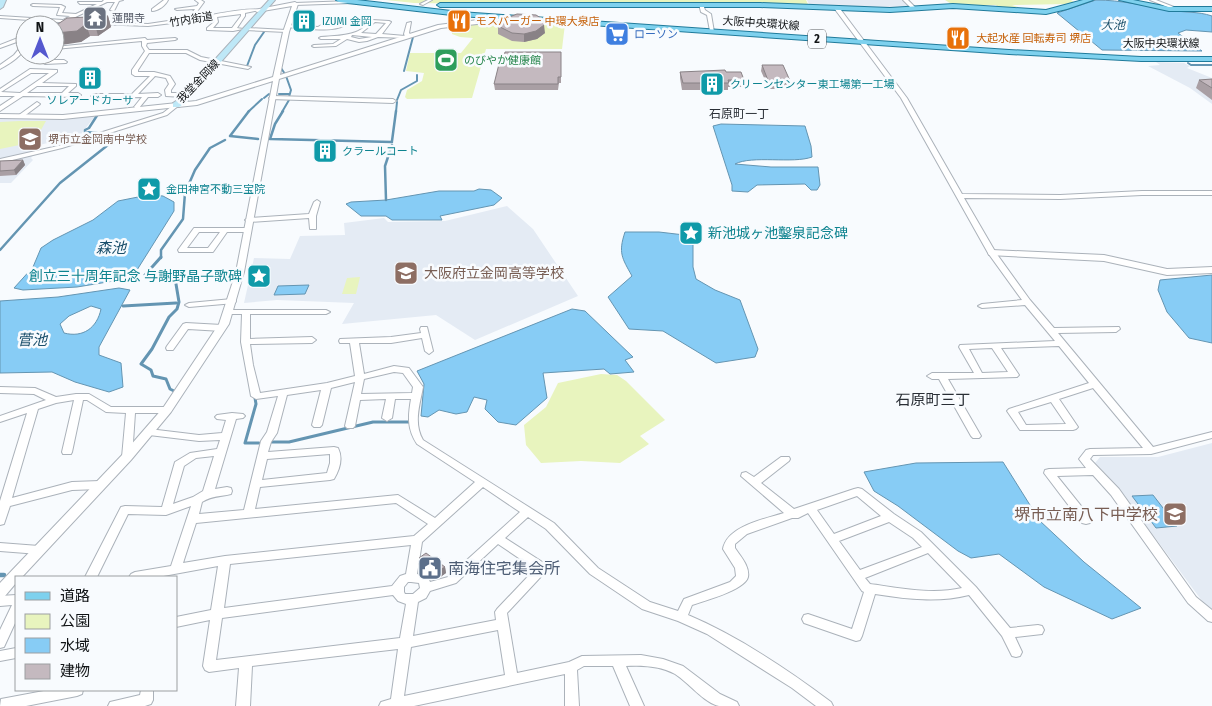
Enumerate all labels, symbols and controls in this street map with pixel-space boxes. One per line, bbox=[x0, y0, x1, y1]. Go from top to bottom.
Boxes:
temple icon: 蓮開寺 bbox=[82, 5, 108, 31]
building icon: IZUMI 金岡 bbox=[291, 8, 317, 34]
restaurant icon: モスバーガー 中環大泉店 bbox=[446, 8, 472, 34]
street label: 竹内街道 bbox=[168, 10, 214, 29]
place label: 蓮開寺 bbox=[112, 12, 145, 25]
street label: 大阪中央環状線 bbox=[722, 14, 800, 33]
north arrow bbox=[15, 15, 65, 65]
place label: IZUMI 金岡 bbox=[322, 15, 372, 28]
place label: モスバーガー 中環大泉店 bbox=[476, 15, 600, 28]
water label: 大池 bbox=[1101, 18, 1126, 32]
text: N bbox=[36, 19, 44, 36]
supermarket icon: ローソン bbox=[604, 21, 630, 47]
restaurant icon: 大起水産 回転寿司 堺店 bbox=[945, 25, 971, 51]
place label: ローソン bbox=[634, 28, 678, 41]
road number: 2 bbox=[808, 30, 826, 48]
place label: 大起水産 回転寿司 堺店 bbox=[976, 32, 1091, 45]
street label: 大阪中央環状線 bbox=[1123, 37, 1200, 50]
sports icon: のびやか健康館 bbox=[433, 47, 459, 73]
place label: のびやか健康館 bbox=[464, 54, 541, 67]
street label: 我堂金岡線 bbox=[175, 57, 222, 106]
building icon: ソレアードカーサ bbox=[77, 65, 103, 91]
building icon: クリーンセンター東工場第一工場 bbox=[699, 71, 725, 97]
place label: クリーンセンター東工場第一工場 bbox=[730, 78, 894, 91]
place label: ソレアードカーサ bbox=[46, 94, 134, 107]
district label: 石原町一丁 bbox=[709, 107, 769, 121]
school or university icon: 堺市立金岡南中学校 bbox=[17, 126, 43, 152]
place label: 堺市立金岡南中学校 bbox=[48, 133, 147, 146]
building icon: クラールコート bbox=[312, 138, 338, 164]
place label: クラールコート bbox=[342, 145, 419, 158]
place icon: 金田神宮不動三宝院 bbox=[136, 176, 162, 202]
place label: 金田神宮不動三宝院 bbox=[166, 183, 265, 196]
place icon: 新池城ヶ池鑿泉記念碑 bbox=[678, 220, 704, 246]
place label: 新池城ヶ池鑿泉記念碑 bbox=[708, 225, 848, 242]
water label: 森池 bbox=[96, 239, 128, 257]
school or university icon: 大阪府立金岡高等学校 bbox=[393, 260, 419, 286]
place icon: 創立三十周年記念 与謝野晶子歌碑 bbox=[246, 263, 272, 289]
place label: 大阪府立金岡高等学校 bbox=[424, 265, 564, 282]
place label: 創立三十周年記念 与謝野晶子歌碑 bbox=[29, 268, 242, 285]
water label: 菅池 bbox=[17, 331, 49, 349]
district label: 石原町三丁 bbox=[895, 391, 971, 409]
school or university icon: 堺市立南八下中学校 bbox=[1162, 501, 1188, 527]
place label: 堺市立南八下中学校 bbox=[1014, 505, 1158, 524]
public building icon: 南海住宅集会所 bbox=[417, 555, 443, 581]
place label: 南海住宅集会所 bbox=[448, 559, 560, 578]
legend bbox=[15, 576, 178, 691]
text: 道路 bbox=[60, 587, 90, 605]
text: 公園 bbox=[60, 612, 90, 630]
text: 水域 bbox=[60, 637, 90, 655]
text: 建物 bbox=[60, 662, 90, 680]

